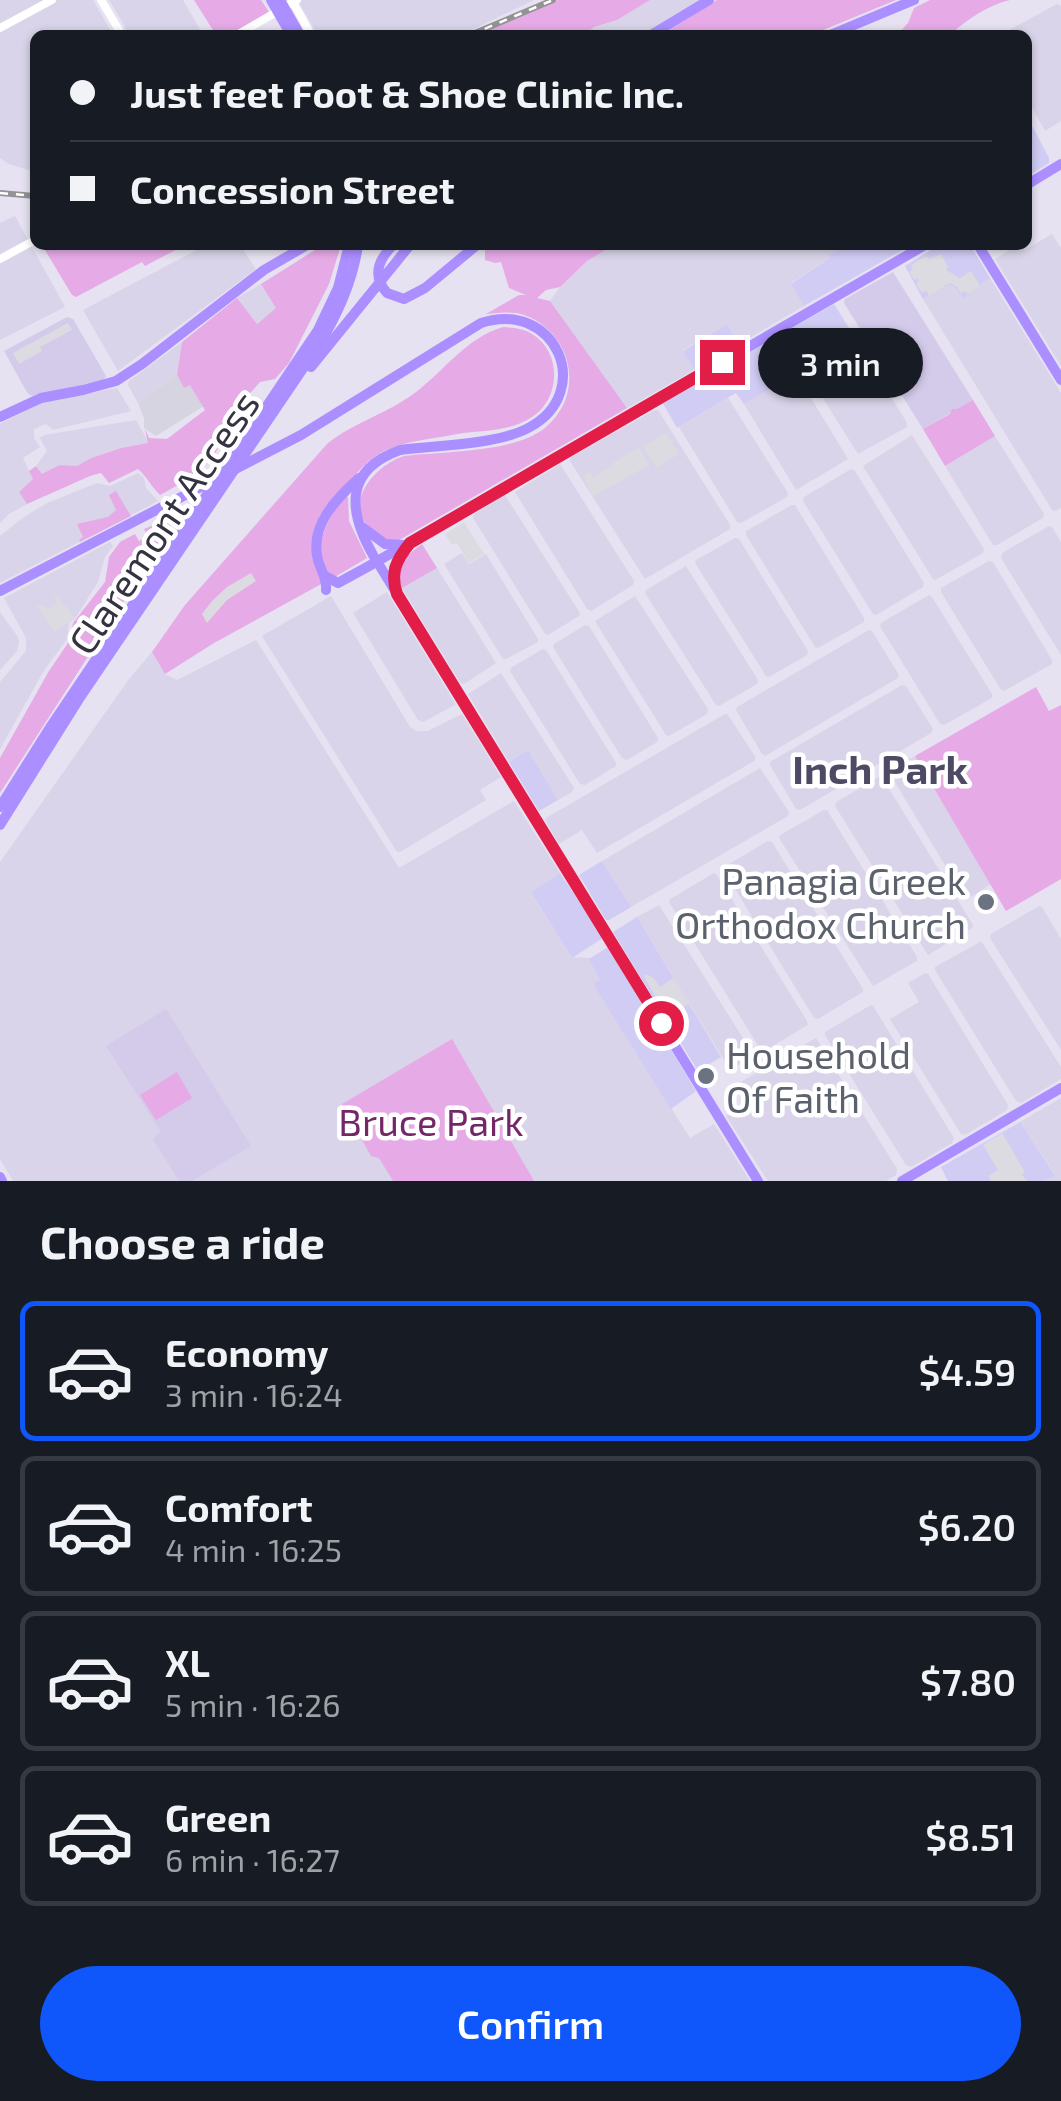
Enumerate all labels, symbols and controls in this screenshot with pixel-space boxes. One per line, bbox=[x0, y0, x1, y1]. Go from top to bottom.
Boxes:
text: Just feet Foot & Shoe Clinic Inc. bbox=[130, 70, 684, 116]
text: Concession Street bbox=[130, 166, 455, 212]
callout: 3 min bbox=[757, 327, 922, 397]
route end bbox=[700, 340, 745, 385]
text: 3 min bbox=[800, 344, 881, 382]
street label: Claremont Access bbox=[58, 382, 268, 662]
district label: Inch Park bbox=[792, 744, 968, 792]
place label: Panagia Greek Orthodox Church bbox=[675, 857, 966, 947]
marker: Panagia Greek Orthodox Church bbox=[975, 891, 997, 913]
route start bbox=[639, 1001, 684, 1046]
place label: Household Of Faith bbox=[726, 1031, 911, 1121]
marker: Household Of Faith bbox=[695, 1065, 717, 1087]
park label: Bruce Park bbox=[338, 1098, 524, 1144]
text: Choose a ride bbox=[40, 1214, 325, 1268]
icon: car bbox=[45, 1326, 135, 1416]
text: Economy bbox=[165, 1329, 329, 1375]
text: $4.59 bbox=[918, 1348, 1016, 1394]
text: 3 min · 16:24 bbox=[165, 1375, 343, 1413]
icon: car bbox=[45, 1481, 135, 1571]
text: Comfort bbox=[165, 1484, 313, 1530]
text: $6.20 bbox=[918, 1503, 1016, 1549]
text: 4 min · 16:25 bbox=[165, 1530, 342, 1568]
icon: car bbox=[45, 1636, 135, 1726]
text: XL bbox=[165, 1639, 210, 1685]
text: $7.80 bbox=[920, 1658, 1016, 1704]
text: 5 min · 16:26 bbox=[165, 1685, 341, 1723]
icon: car bbox=[45, 1791, 135, 1881]
text: Green bbox=[165, 1794, 271, 1840]
text: $8.51 bbox=[925, 1813, 1016, 1859]
text: 6 min · 16:27 bbox=[165, 1840, 340, 1878]
button: Confirm bbox=[40, 1966, 1021, 2081]

